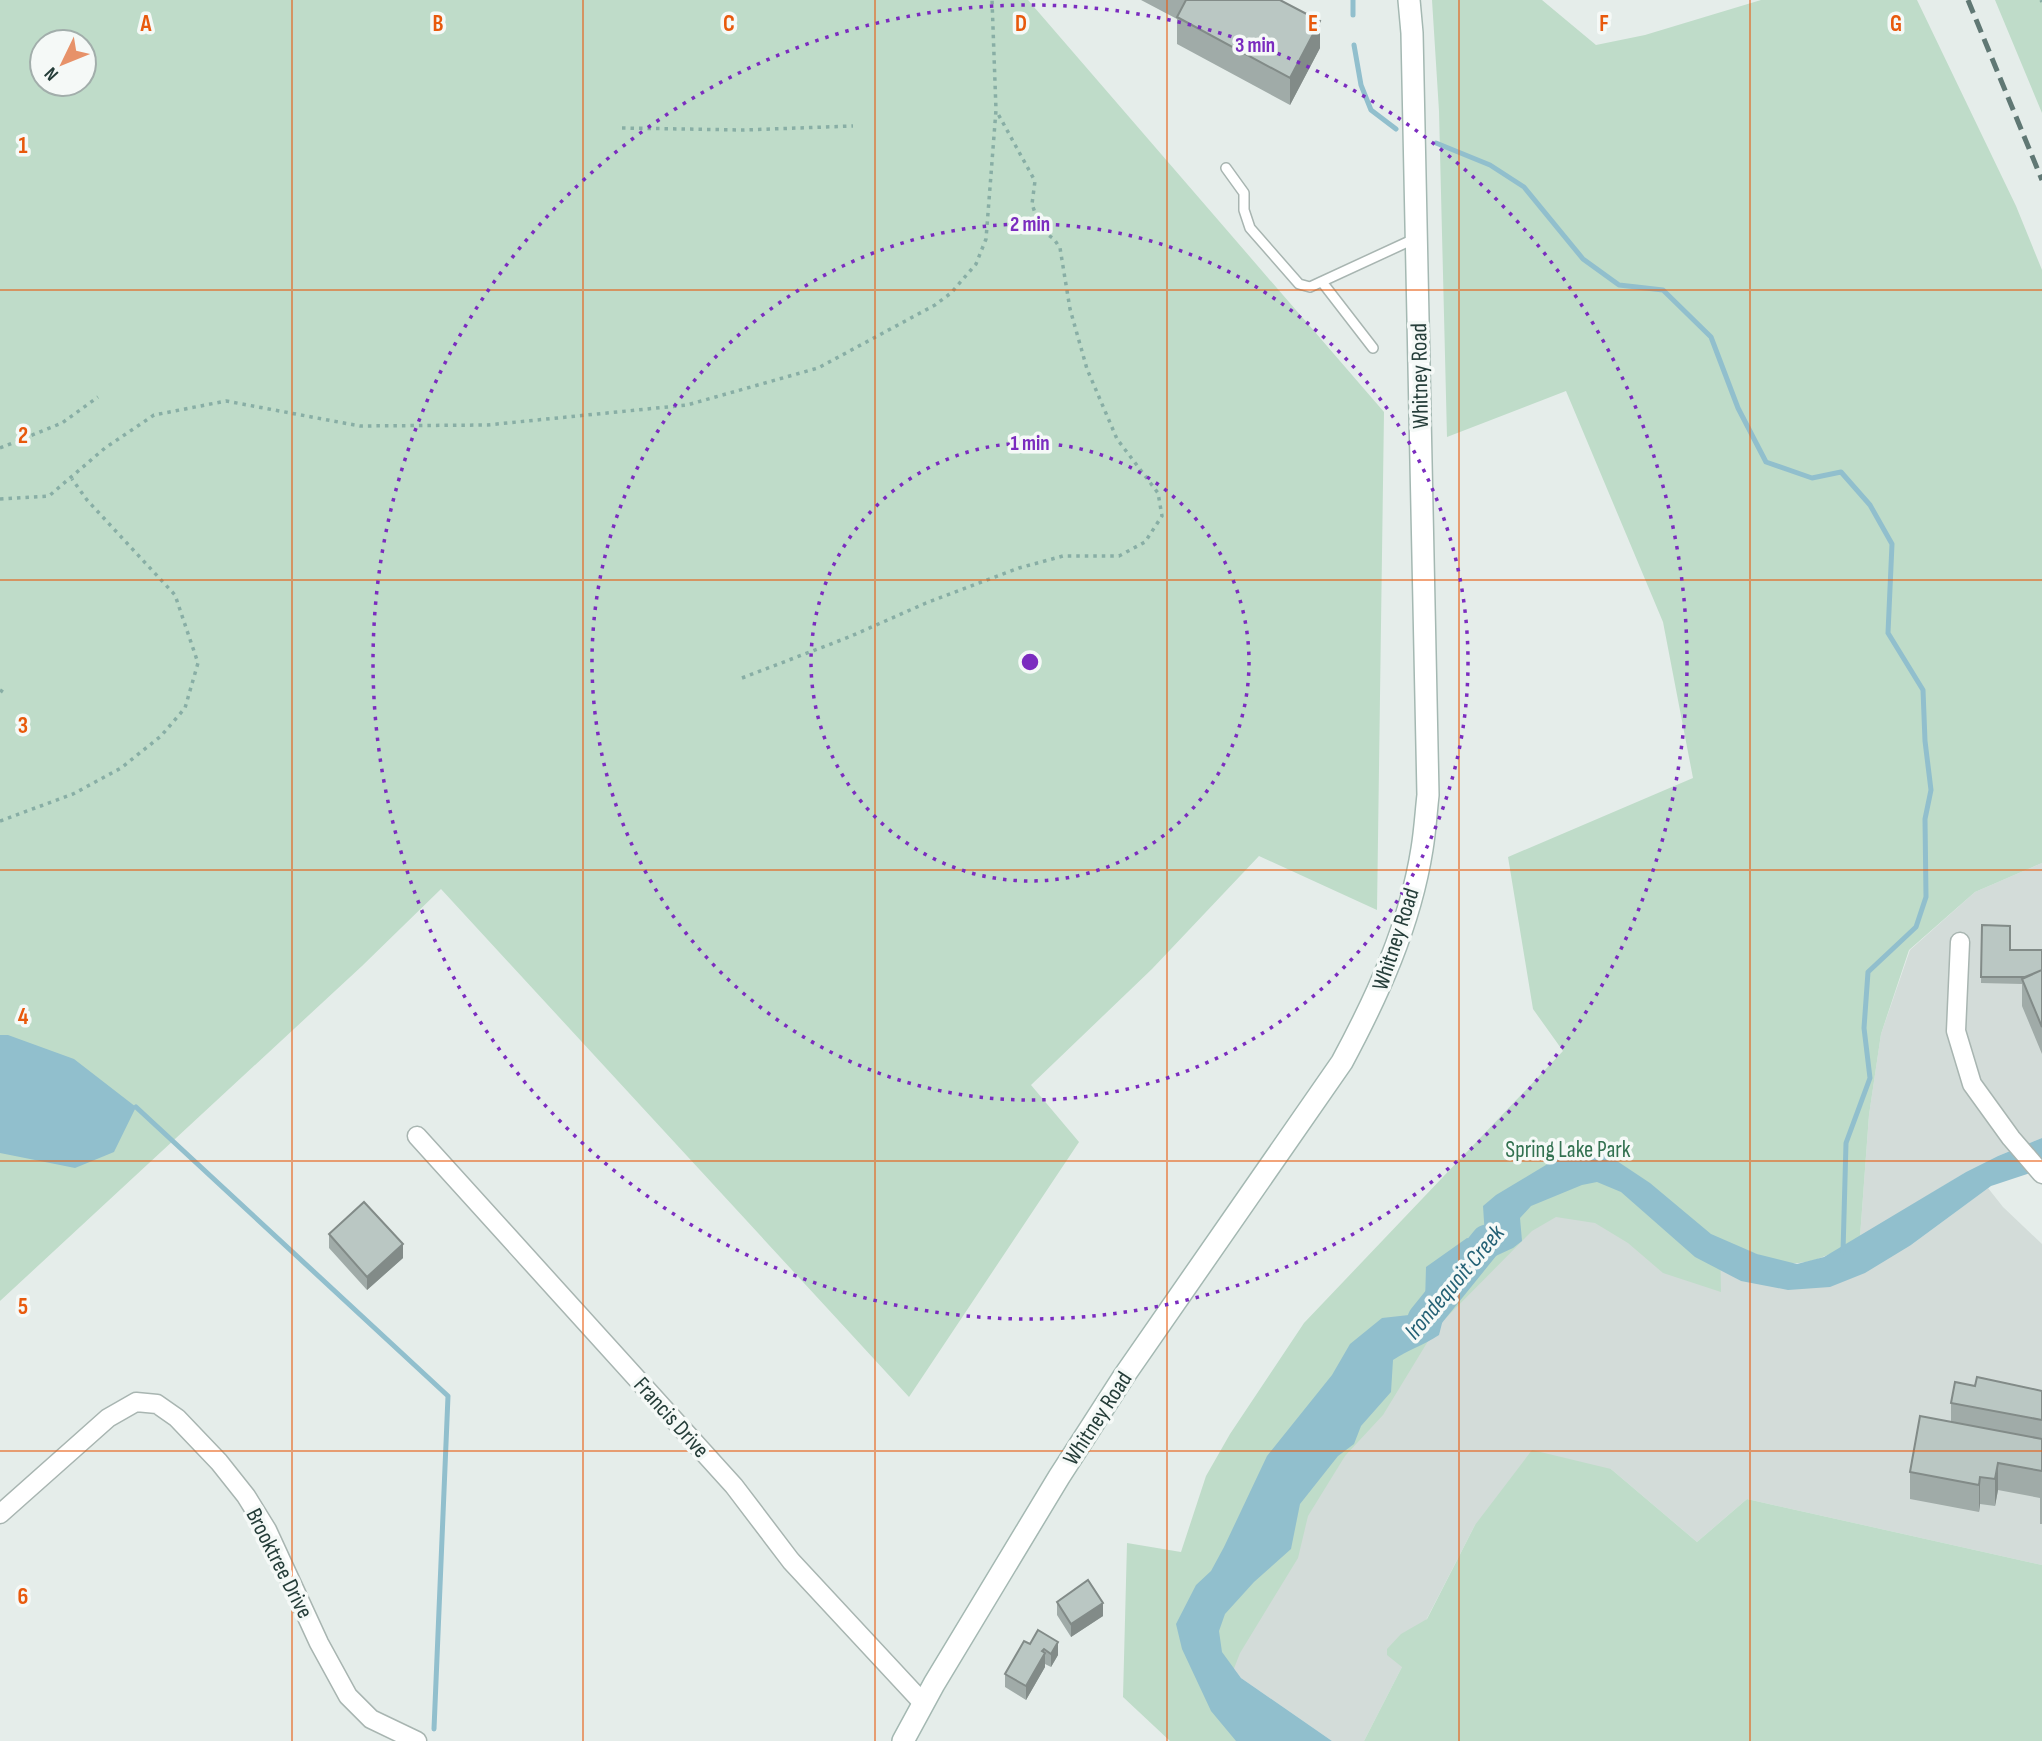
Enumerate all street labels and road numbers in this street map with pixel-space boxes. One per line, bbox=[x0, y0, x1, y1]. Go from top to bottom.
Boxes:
street label: Whitney Road bbox=[1405, 323, 1435, 429]
street label: Whitney Road bbox=[1366, 885, 1426, 994]
street label: Whitney Road bbox=[1057, 1367, 1138, 1471]
street label: Francis Drive bbox=[628, 1371, 715, 1464]
street label: Brooktree Drive bbox=[239, 1504, 319, 1623]

